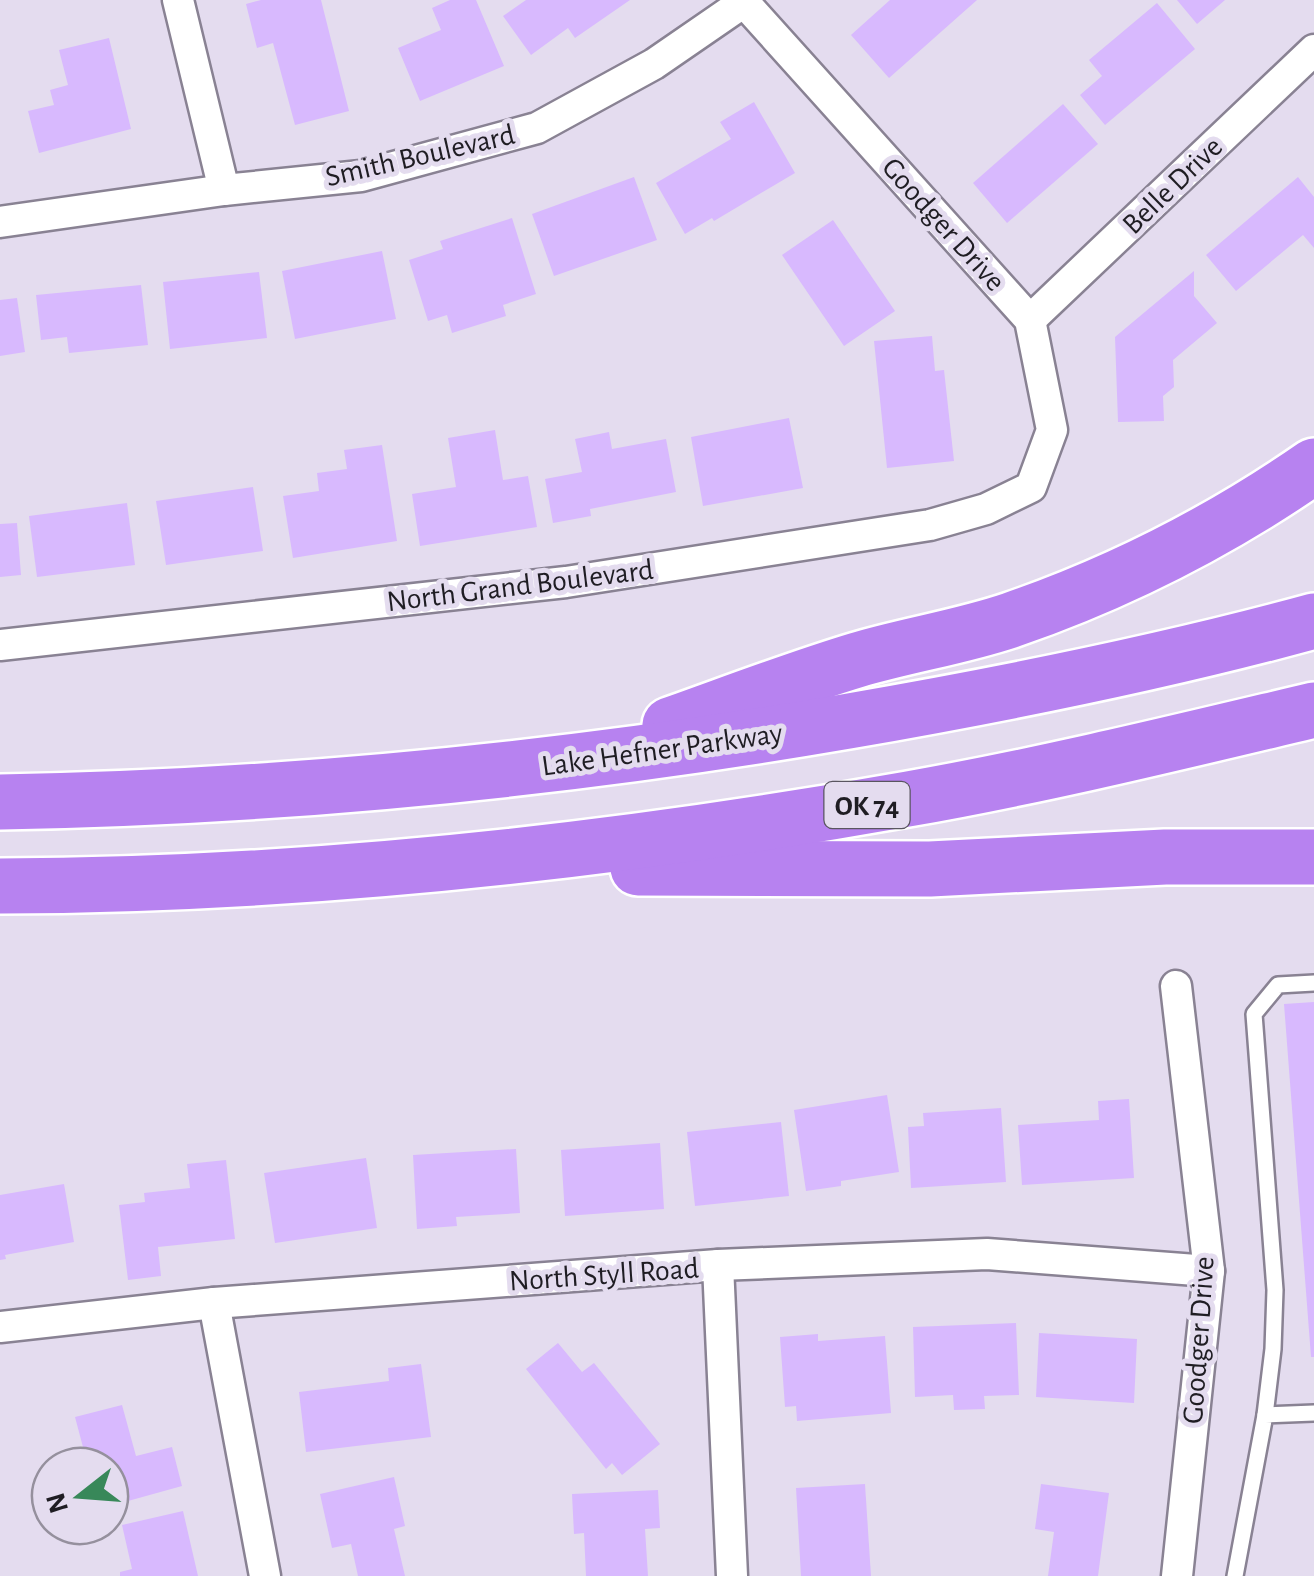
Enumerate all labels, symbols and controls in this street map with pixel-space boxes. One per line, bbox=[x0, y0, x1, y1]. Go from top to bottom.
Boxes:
street label: Smith Boulevard bbox=[323, 120, 518, 192]
street label: Belle Drive bbox=[1117, 131, 1228, 240]
street label: Goodger Drive bbox=[876, 152, 1011, 297]
street label: North Grand Boulevard bbox=[385, 555, 655, 617]
street label: Lake Hefner Parkway bbox=[540, 718, 785, 782]
road number: OK 74 bbox=[824, 782, 910, 828]
street label: North Styll Road bbox=[508, 1253, 700, 1297]
street label: Goodger Drive bbox=[1178, 1255, 1220, 1425]
north arrow bbox=[30, 1446, 130, 1546]
text: N bbox=[42, 1489, 74, 1516]

